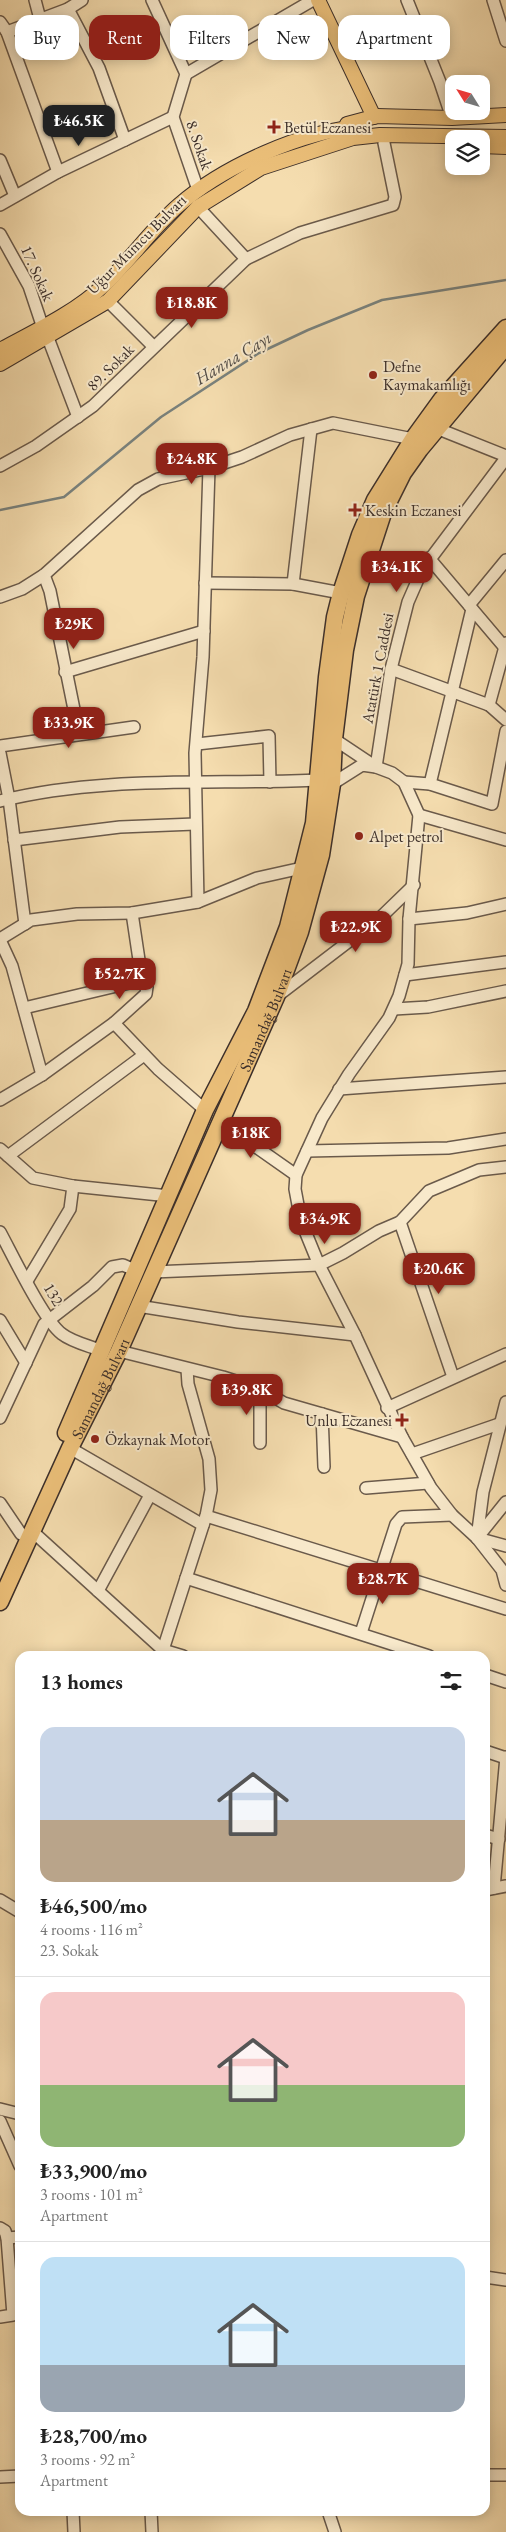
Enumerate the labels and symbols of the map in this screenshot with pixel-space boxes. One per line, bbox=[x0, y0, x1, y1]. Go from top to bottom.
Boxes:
north arrow bbox=[445, 75, 490, 120]
pin: ₺46.5K bbox=[38, 104, 120, 147]
place label: Betül Eczanesi bbox=[284, 117, 371, 138]
street label: 8. Sokak bbox=[181, 118, 218, 173]
marker: Betül Eczanesi bbox=[268, 121, 280, 133]
street label: Uğur Mumcu Bulvarı bbox=[82, 190, 191, 299]
street label: 17. Sokak bbox=[16, 242, 59, 305]
pin: ₺18.8K bbox=[151, 286, 233, 329]
water label: Hanna Çayı bbox=[189, 326, 276, 391]
street label: 89. Sokak bbox=[82, 339, 139, 396]
place label: Defne Kaymakamlığı bbox=[383, 356, 471, 395]
marker: Defne Kaymakamlığı bbox=[367, 369, 379, 381]
pin: ₺24.8K bbox=[151, 442, 233, 485]
place label: Keskin Eczanesi bbox=[365, 500, 461, 521]
marker: Keskin Eczanesi bbox=[349, 504, 361, 516]
pin: ₺34.1K bbox=[356, 550, 438, 593]
pin: ₺29K bbox=[44, 608, 104, 650]
street label: Atatürk 1 Caddesi bbox=[356, 611, 399, 726]
pin: ₺33.9K bbox=[28, 706, 110, 749]
place label: Alpet petrol bbox=[368, 826, 443, 847]
marker: Alpet petrol bbox=[353, 830, 365, 842]
pin: ₺22.9K bbox=[315, 910, 397, 953]
pin: ₺52.7K bbox=[79, 958, 161, 1000]
street label: Samandağ Bulvarı bbox=[234, 965, 297, 1075]
pin: ₺18K bbox=[221, 1116, 281, 1159]
pin: ₺34.9K bbox=[284, 1202, 366, 1245]
pin: ₺20.6K bbox=[398, 1252, 480, 1295]
street label: 132 bbox=[39, 1279, 69, 1310]
street label: Samandağ Bulvarı bbox=[66, 1335, 134, 1442]
pin: ₺39.8K bbox=[206, 1374, 288, 1416]
place label: Unlu Eczanesi bbox=[305, 1410, 392, 1431]
marker: Unlu Eczanesi bbox=[396, 1414, 408, 1426]
place label: Özkaynak Motor bbox=[105, 1429, 210, 1450]
marker: Özkaynak Motor bbox=[89, 1433, 101, 1445]
pin: ₺28.7K bbox=[342, 1562, 424, 1605]

